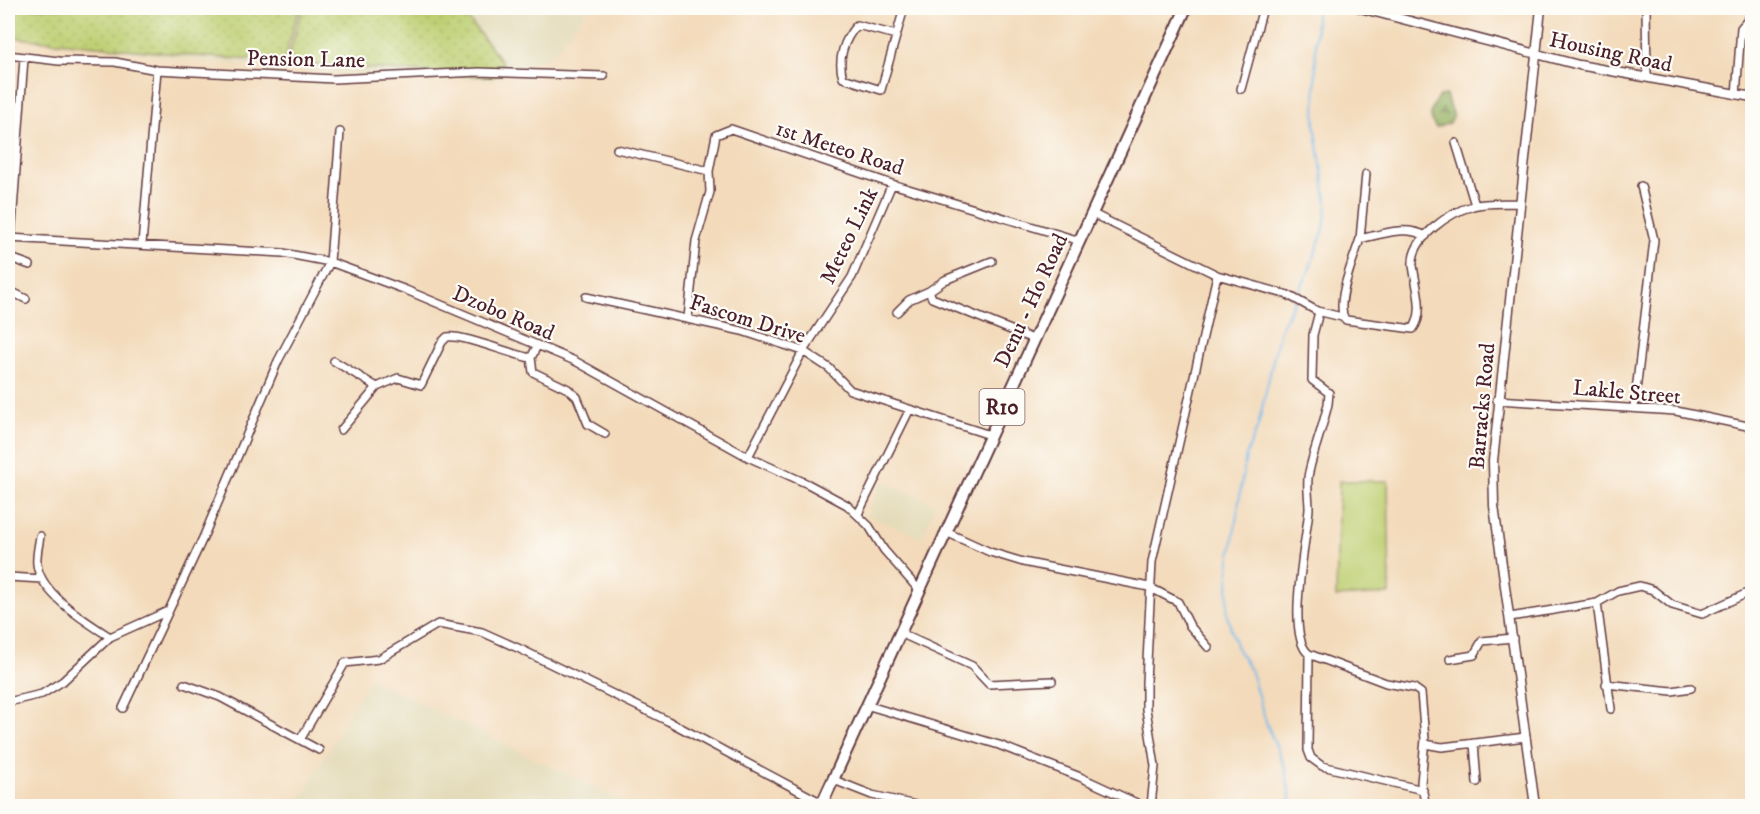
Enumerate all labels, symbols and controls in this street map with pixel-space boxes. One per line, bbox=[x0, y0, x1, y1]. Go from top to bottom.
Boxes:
street label: Housing Road bbox=[1547, 26, 1675, 79]
street label: Pension Lane bbox=[246, 45, 366, 74]
street label: 1st Meteo Road bbox=[772, 115, 907, 182]
street label: Meteo Link bbox=[814, 183, 884, 288]
street label: Denu - Ho Road bbox=[988, 229, 1074, 372]
street label: Dzobo Road bbox=[448, 280, 558, 347]
street label: Fascom Drive bbox=[686, 289, 809, 350]
street label: Barracks Road bbox=[1464, 342, 1501, 471]
street label: Lakle Street bbox=[1572, 374, 1682, 411]
road number: R10 bbox=[980, 389, 1024, 425]

